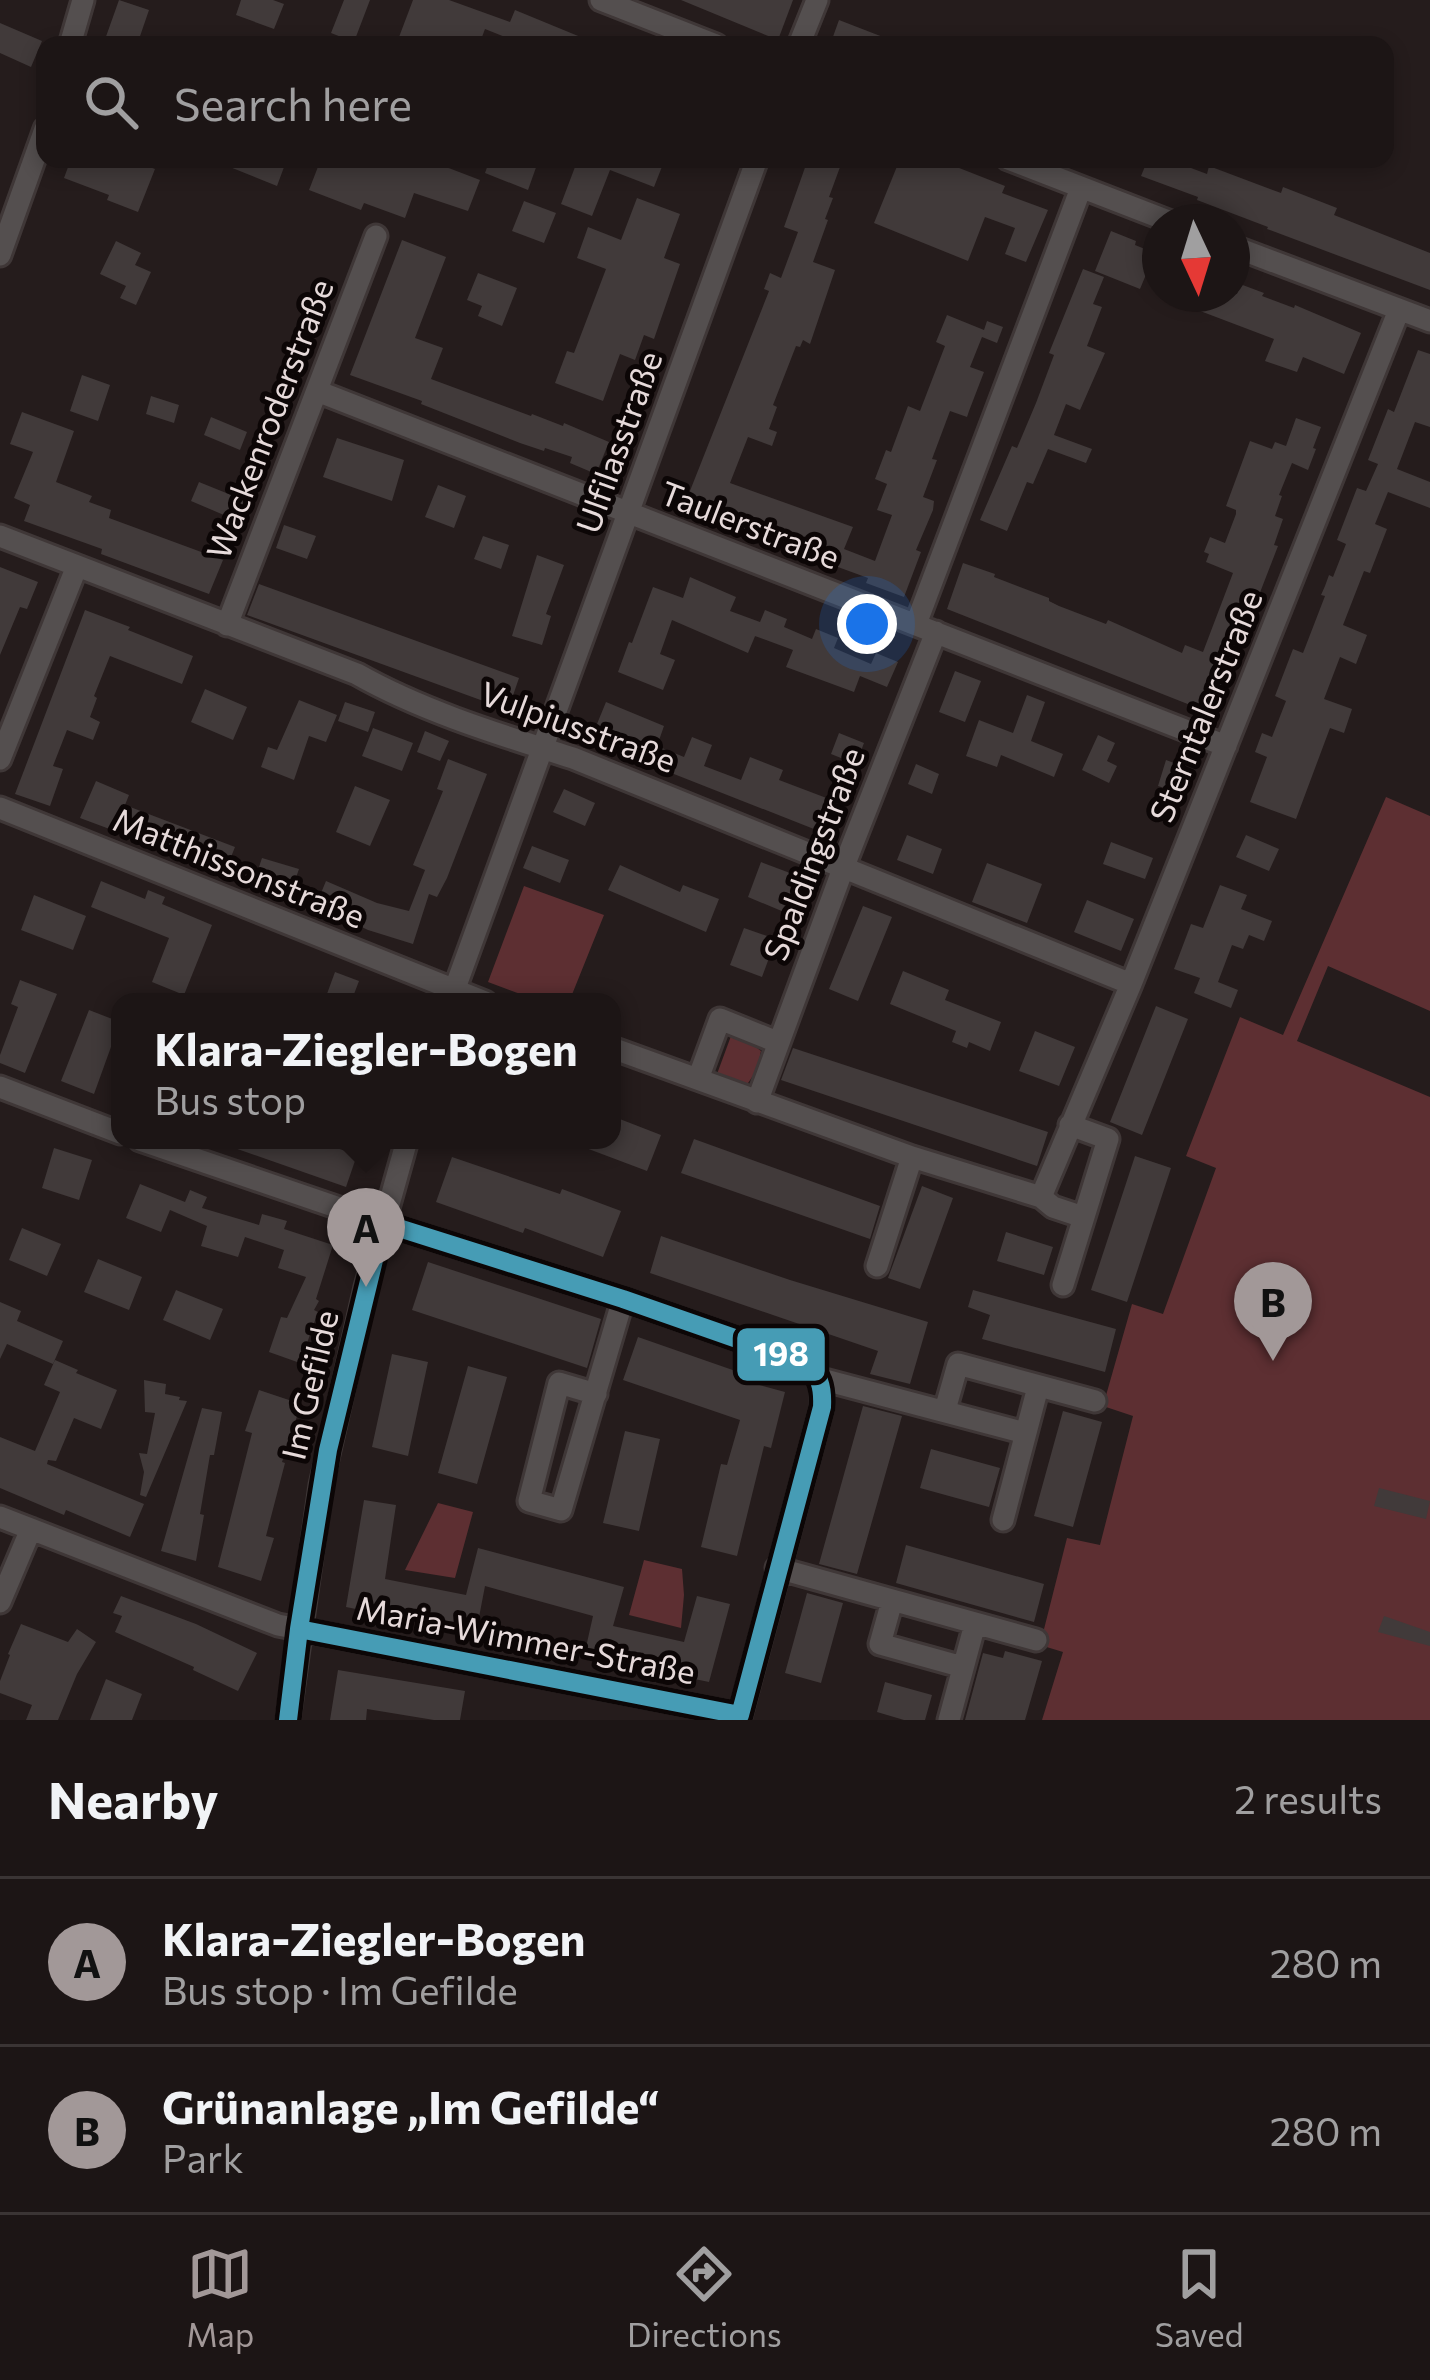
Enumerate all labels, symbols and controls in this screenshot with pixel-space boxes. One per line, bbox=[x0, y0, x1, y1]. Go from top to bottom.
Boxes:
search box bbox=[36, 36, 1394, 168]
icon: search bbox=[78, 69, 144, 135]
text: Search here bbox=[174, 75, 412, 130]
north arrow bbox=[1142, 204, 1250, 312]
street label: Wackenroderstraße bbox=[196, 273, 341, 564]
street label: Ulfilasstraße bbox=[566, 345, 669, 538]
street label: Taulerstraße bbox=[655, 471, 846, 576]
street label: Sterntalerstraße bbox=[1139, 583, 1270, 828]
your location bbox=[837, 594, 897, 654]
street label: Vulpiusstraße bbox=[475, 671, 682, 780]
street label: Spaldingstraße bbox=[753, 741, 872, 966]
street label: Matthissonstraße bbox=[108, 797, 371, 936]
popup bbox=[111, 993, 621, 1149]
text: Klara-Ziegler-Bogen bbox=[154, 1020, 578, 1075]
text: Bus stop bbox=[154, 1075, 306, 1123]
pin: A bbox=[327, 1188, 405, 1287]
pin: B bbox=[1234, 1262, 1312, 1361]
street label: Im Gefilde bbox=[271, 1306, 346, 1463]
line badge: 198 bbox=[735, 1326, 827, 1383]
text: 198 bbox=[753, 1332, 809, 1373]
street label: Maria-Wimmer-Straße bbox=[354, 1586, 699, 1691]
text: Nearby bbox=[48, 1767, 218, 1830]
text: 2 results bbox=[1234, 1774, 1382, 1822]
text: Klara-Ziegler-Bogen bbox=[162, 1910, 586, 1965]
text: A bbox=[73, 1938, 101, 1986]
text: 280 m bbox=[1270, 1938, 1382, 1986]
text: Bus stop · Im Gefilde bbox=[162, 1965, 518, 2013]
text: Grünanlage „Im Gefilde“ bbox=[162, 2078, 659, 2133]
text: B bbox=[74, 2106, 100, 2154]
text: 280 m bbox=[1270, 2106, 1382, 2154]
text: Park bbox=[162, 2133, 244, 2181]
tab: Map bbox=[186, 2241, 254, 2354]
tab: Directions bbox=[627, 2241, 782, 2354]
tab: Saved bbox=[1155, 2241, 1244, 2354]

